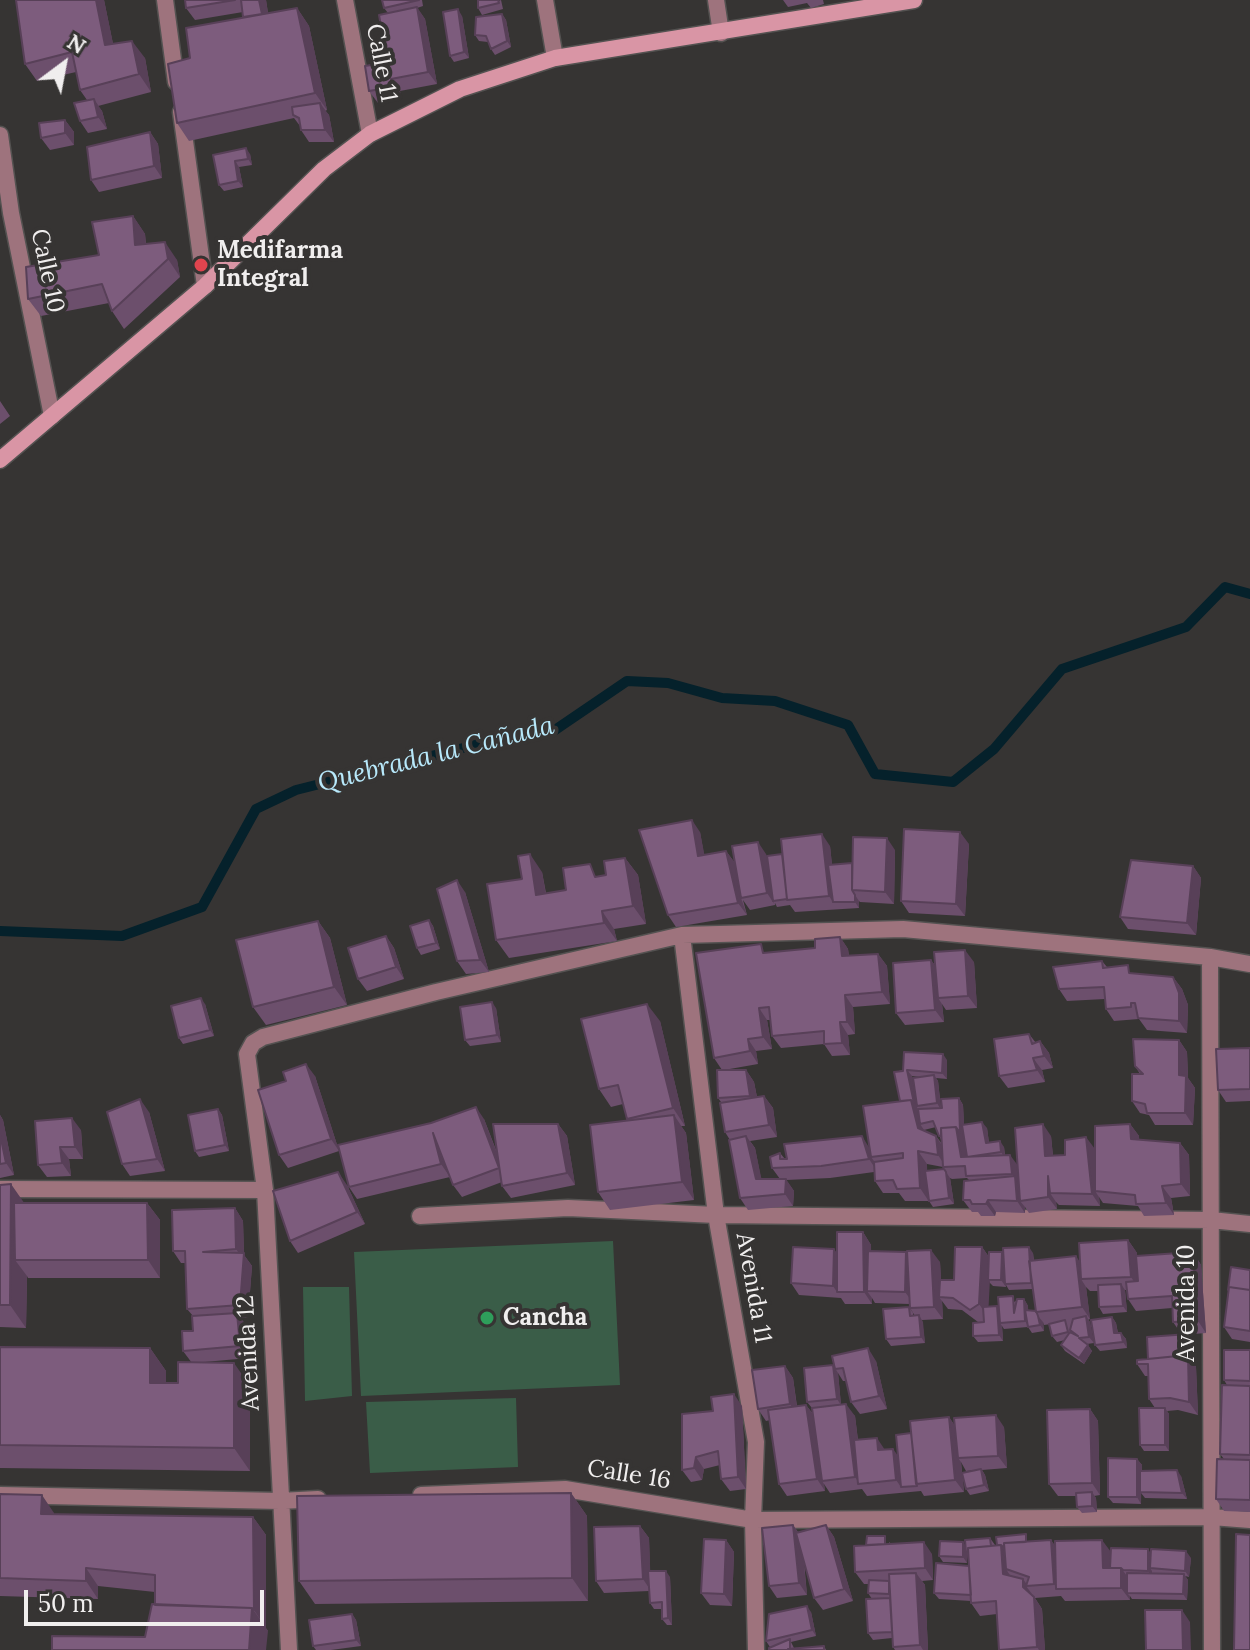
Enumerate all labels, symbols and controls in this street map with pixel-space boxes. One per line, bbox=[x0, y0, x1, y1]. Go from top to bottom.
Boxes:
street label: Calle 11 bbox=[359, 21, 403, 105]
north arrow bbox=[24, 24, 104, 104]
text: N bbox=[62, 27, 91, 60]
street label: Calle 10 bbox=[24, 226, 70, 316]
place label: Medifarma Integral bbox=[217, 237, 343, 293]
marker: Medifarma Integral bbox=[192, 256, 210, 274]
water label: Quebrada la Cañada bbox=[315, 711, 557, 799]
street label: Avenida 11 bbox=[729, 1231, 777, 1345]
street label: Avenida 10 bbox=[1173, 1244, 1201, 1362]
street label: Avenida 12 bbox=[232, 1295, 266, 1411]
place label: Cancha bbox=[503, 1304, 587, 1332]
marker: Cancha bbox=[478, 1309, 496, 1327]
street label: Calle 16 bbox=[585, 1454, 673, 1496]
scale bar bbox=[28, 1574, 268, 1624]
text: 50 m bbox=[38, 1588, 94, 1619]

